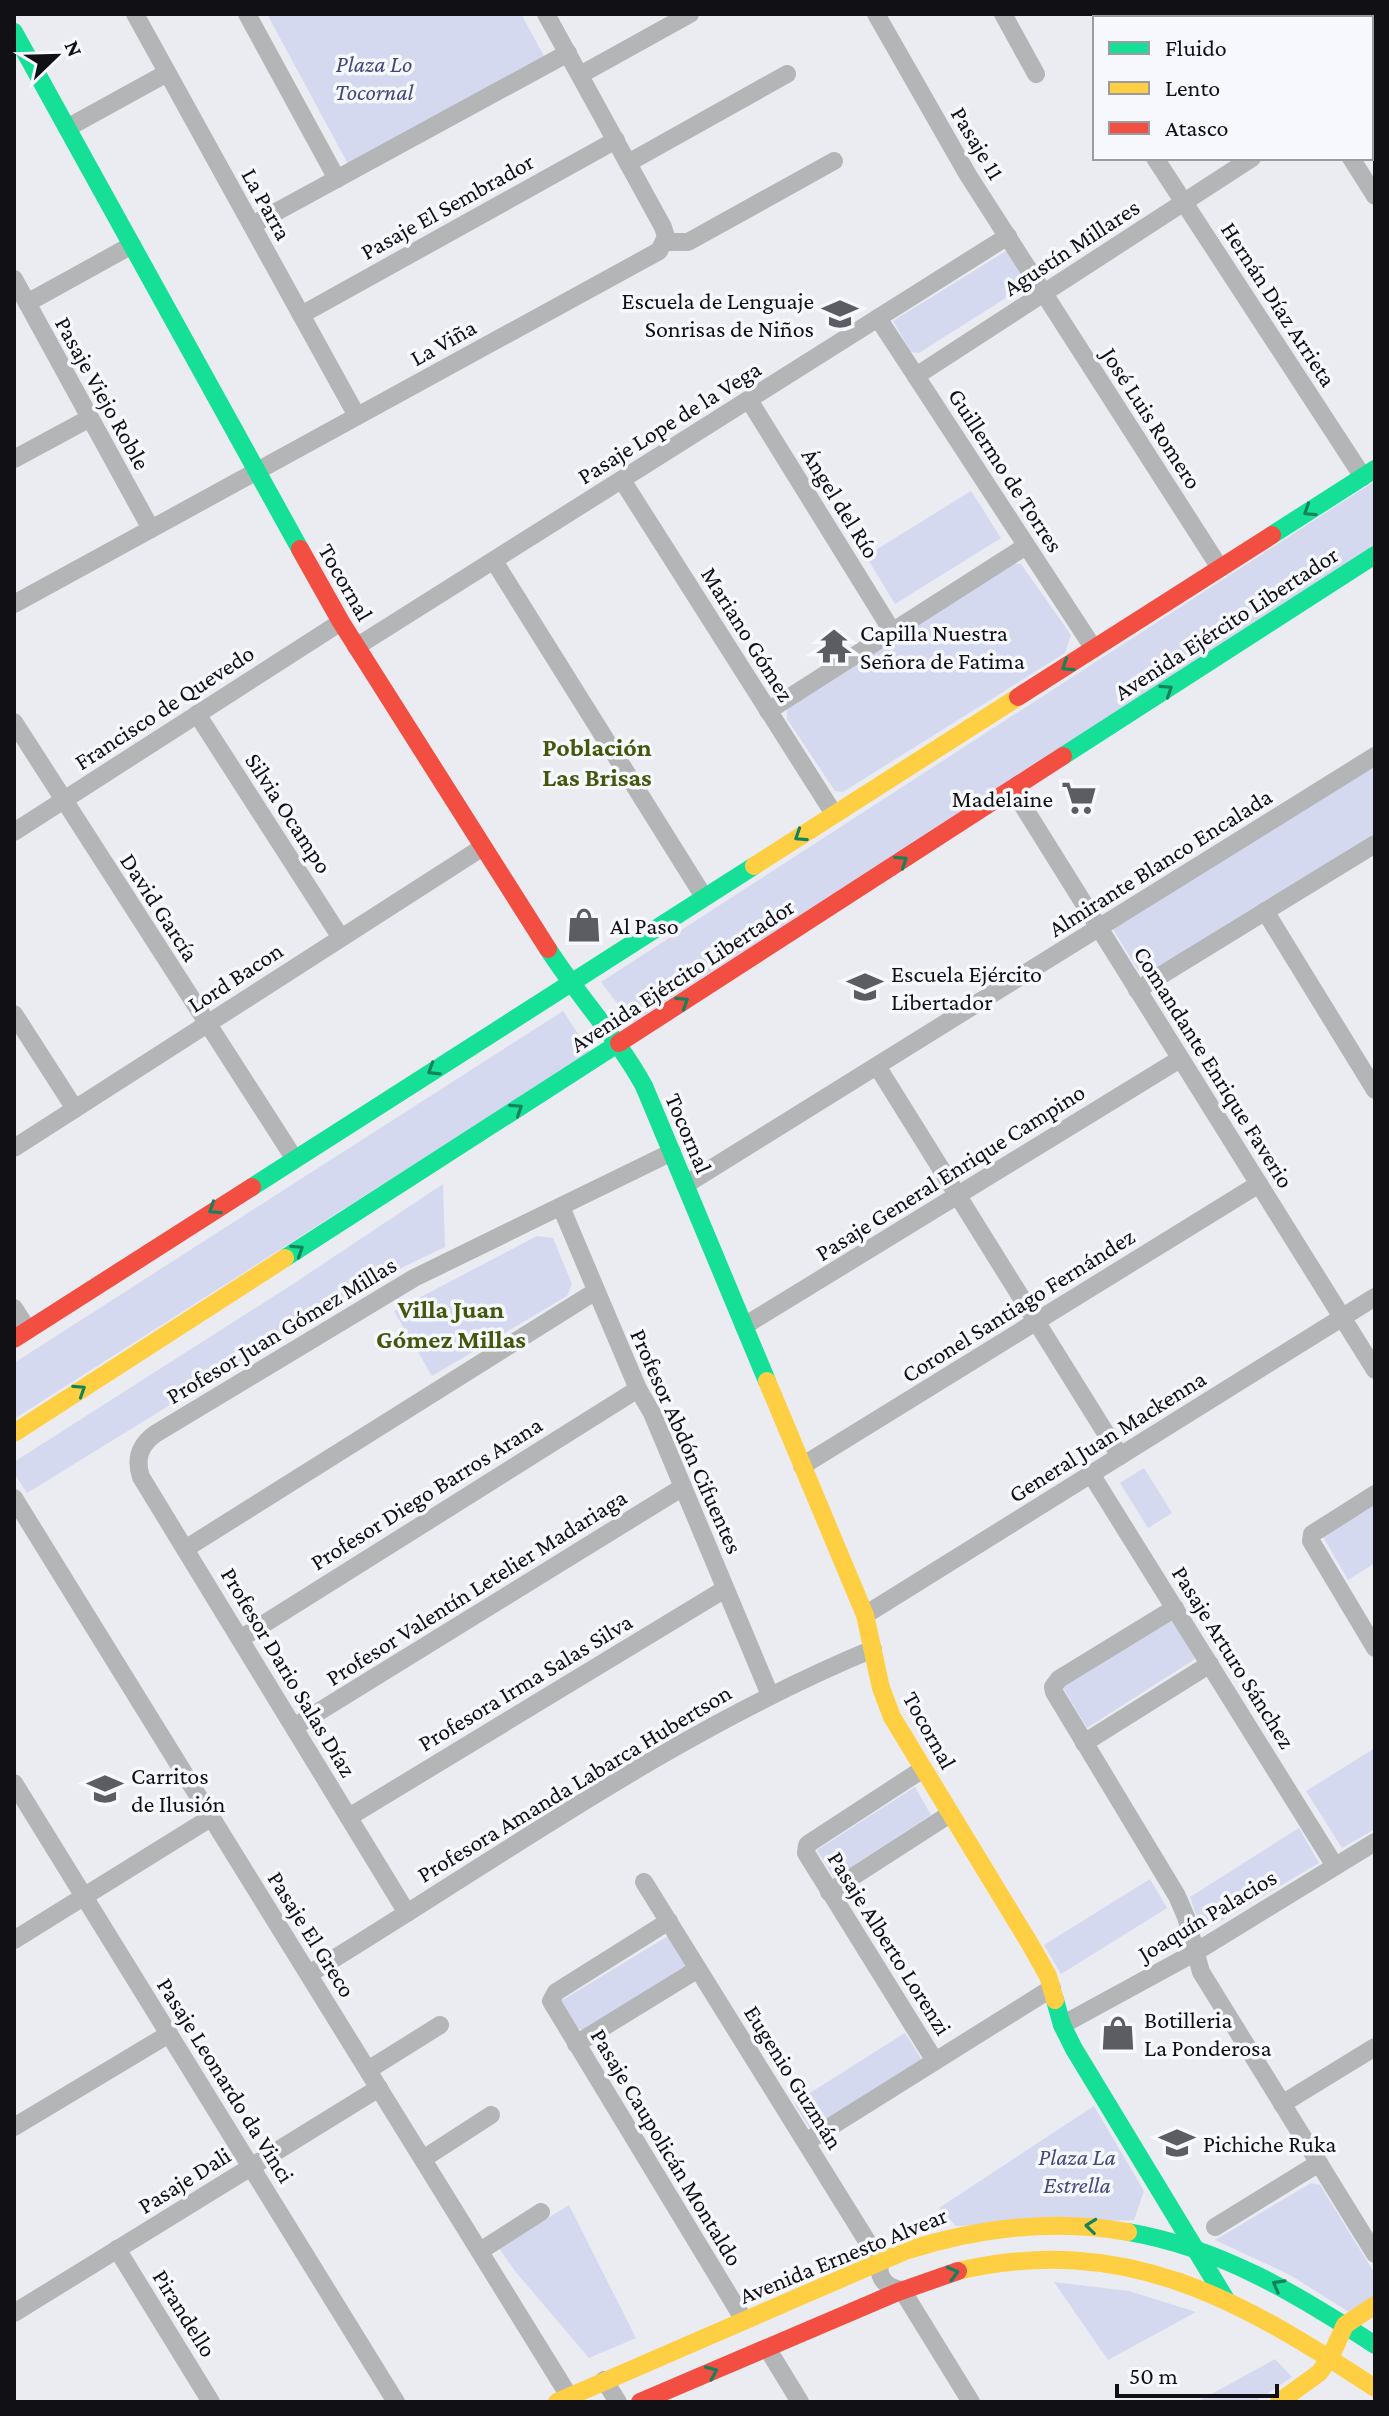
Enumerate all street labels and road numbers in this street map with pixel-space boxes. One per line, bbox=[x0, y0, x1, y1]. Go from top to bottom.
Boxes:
street label: Pasaje 11 bbox=[946, 102, 1010, 184]
street label: Pasaje El Sembrador bbox=[356, 147, 539, 265]
street label: La Parra bbox=[236, 163, 298, 245]
street label: Agustín Millares bbox=[998, 193, 1144, 301]
street label: Hernán Díaz Arrieta bbox=[1216, 217, 1342, 391]
street label: Pasaje Viejo Roble bbox=[50, 312, 156, 474]
street label: La Viña bbox=[405, 313, 481, 371]
street label: José Luis Romero bbox=[1095, 341, 1208, 494]
street label: Pasaje Lope de la Vega bbox=[572, 355, 766, 489]
street label: Guillermo de Torres bbox=[943, 383, 1069, 557]
street label: Ángel del Río bbox=[796, 443, 886, 563]
street label: Tocornal bbox=[313, 539, 379, 625]
street label: Avenida Ejército Libertador bbox=[1109, 540, 1343, 706]
street label: Mariano Gómez bbox=[696, 562, 800, 706]
street label: Francisco de Quevedo bbox=[69, 639, 259, 775]
street label: Silvia Ocampo bbox=[240, 748, 338, 878]
street label: Almirante Blanco Encalada bbox=[1043, 782, 1277, 942]
street label: David García bbox=[115, 848, 205, 966]
street label: Avenida Ejército Libertador bbox=[565, 892, 799, 1058]
street label: Lord Bacon bbox=[182, 936, 288, 1018]
street label: Comandante Enrique Faverio bbox=[1128, 941, 1300, 1193]
street label: Pasaje General Enrique Campino bbox=[810, 1078, 1090, 1266]
street label: Tocornal bbox=[660, 1089, 718, 1177]
street label: Coronel Santiago Fernández bbox=[897, 1222, 1139, 1388]
street label: Profesor Juan Gómez Millas bbox=[161, 1251, 401, 1409]
street label: Profesor Abdón Cifuentes bbox=[625, 1324, 749, 1558]
street label: General Juan Mackenna bbox=[1004, 1364, 1210, 1508]
street label: Profesor Diego Barros Arana bbox=[305, 1411, 547, 1575]
street label: Profesor Valentín Letelier Madariaga bbox=[321, 1483, 631, 1691]
street label: Pasaje Arturo Sánchez bbox=[1167, 1561, 1301, 1753]
street label: Profesor Dario Salas Díaz bbox=[216, 1562, 362, 1782]
street label: Profesora Irma Salas Silva bbox=[413, 1607, 637, 1757]
street label: Profesora Amanda Labarca Hubertson bbox=[412, 1678, 736, 1888]
street label: Tocornal bbox=[898, 1686, 962, 1774]
street label: Pasaje Alberto Lorenzi bbox=[823, 1846, 957, 2040]
street label: Joaquín Palacios bbox=[1131, 1863, 1281, 1968]
street label: Pasaje El Greco bbox=[263, 1866, 361, 2002]
street label: Pasaje Leonardo da Vinci bbox=[152, 1972, 300, 2188]
street label: Eugenio Guzmán bbox=[739, 2000, 849, 2154]
street label: Pasaje Caupolicán Montaldo bbox=[585, 2023, 749, 2271]
street label: Pasaje Dali bbox=[133, 2141, 235, 2219]
street label: Avenida Ernesto Alvear bbox=[735, 2201, 951, 2309]
street label: Pirandello bbox=[148, 2264, 222, 2362]

